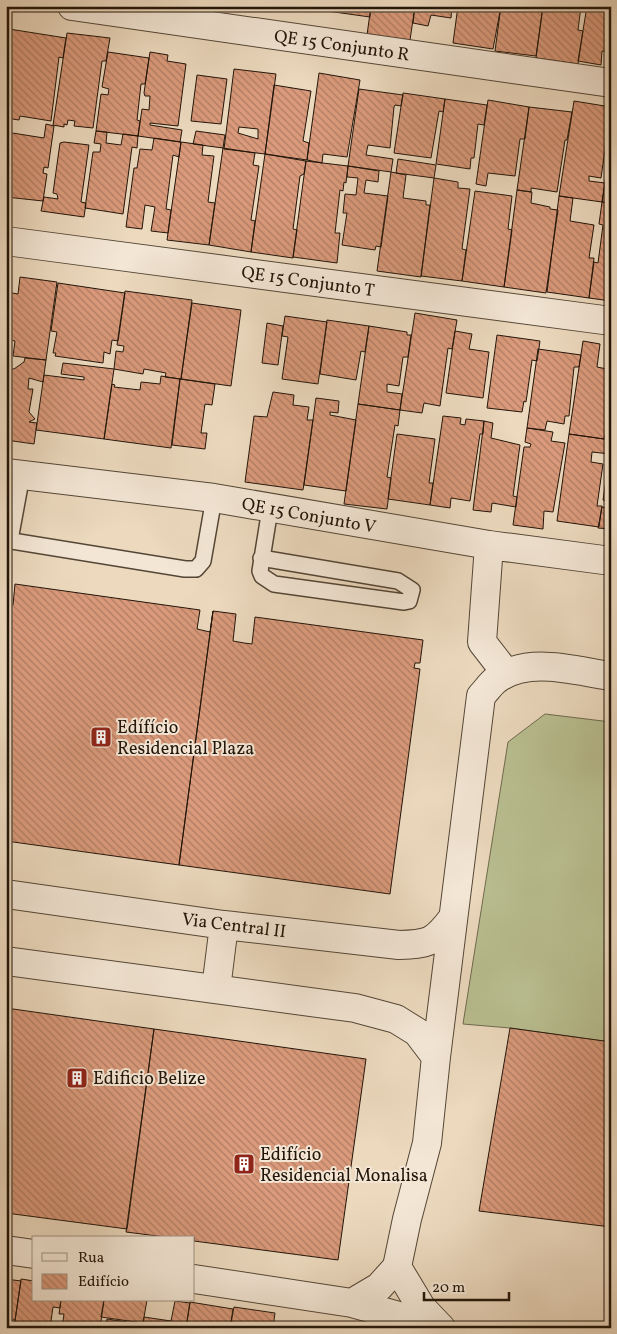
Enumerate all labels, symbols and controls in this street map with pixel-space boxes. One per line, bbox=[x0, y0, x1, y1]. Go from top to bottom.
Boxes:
street label: QE 15 Conjunto R bbox=[272, 25, 411, 68]
street label: QE 15 Conjunto T bbox=[240, 261, 376, 304]
street label: QE 15 Conjunto V bbox=[240, 492, 378, 541]
place label: Edífício Residencial Plaza bbox=[117, 716, 254, 762]
building icon: Edífício Residencial Plaza bbox=[89, 725, 113, 749]
street label: Via Central II bbox=[180, 908, 287, 945]
building icon: Edificio Belize bbox=[65, 1066, 89, 1090]
place label: Edificio Belize bbox=[93, 1067, 205, 1092]
place label: Edifício Residencial Monalisa bbox=[260, 1143, 428, 1189]
building icon: Edifício Residencial Monalisa bbox=[232, 1152, 256, 1176]
legend bbox=[32, 1236, 195, 1302]
text: Rua bbox=[78, 1248, 104, 1269]
scale bar bbox=[424, 1269, 510, 1301]
text: Edifício bbox=[78, 1272, 129, 1293]
text: 20 m bbox=[432, 1278, 465, 1299]

